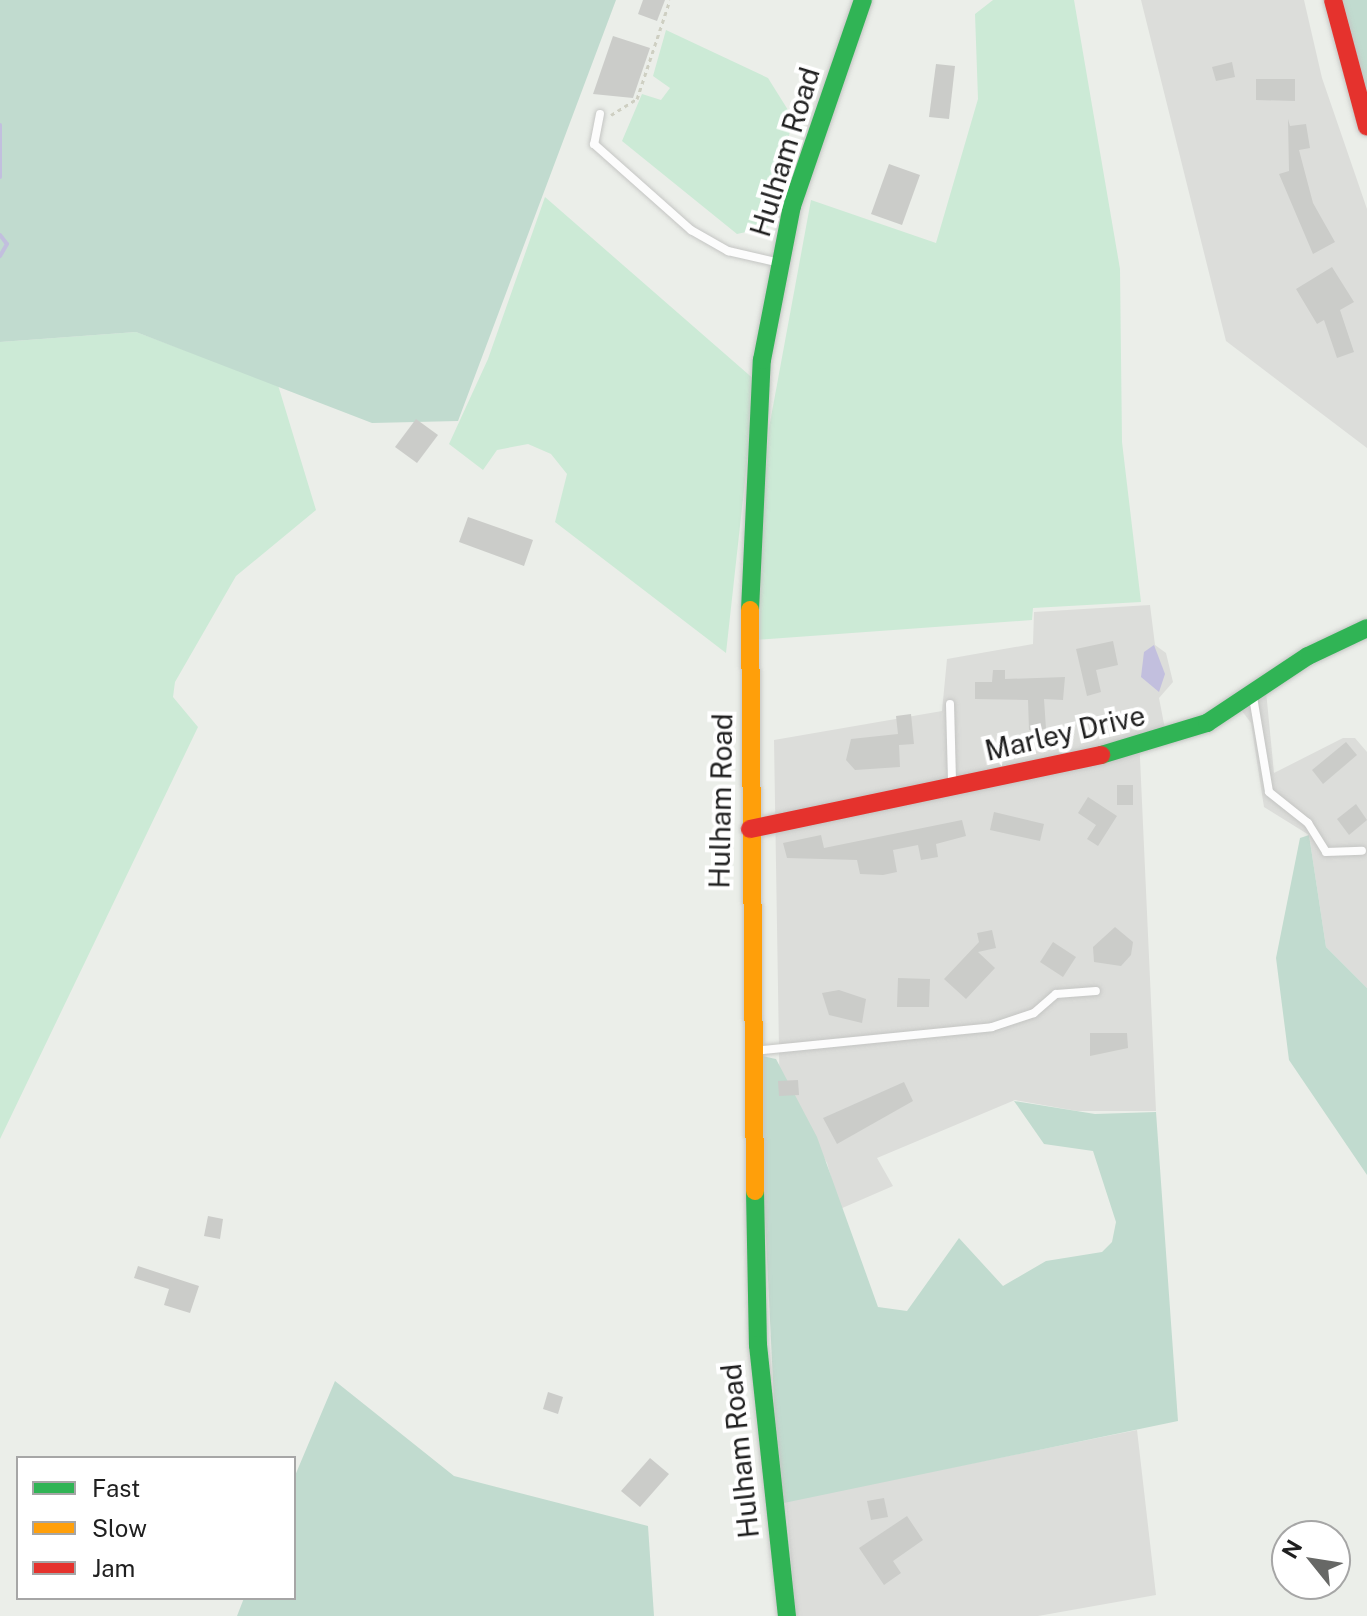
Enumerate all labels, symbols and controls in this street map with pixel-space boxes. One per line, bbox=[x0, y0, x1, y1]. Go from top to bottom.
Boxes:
street label: Hulham Road bbox=[743, 63, 827, 241]
street label: Marley Drive bbox=[982, 698, 1148, 768]
street label: Hulham Road bbox=[703, 713, 739, 889]
street label: Hulham Road bbox=[714, 1362, 766, 1540]
legend bbox=[16, 1456, 296, 1600]
text: Fast bbox=[92, 1474, 140, 1502]
text: Slow bbox=[92, 1514, 147, 1542]
north arrow bbox=[1271, 1520, 1351, 1600]
text: N bbox=[1276, 1535, 1308, 1563]
text: Jam bbox=[92, 1554, 135, 1582]

